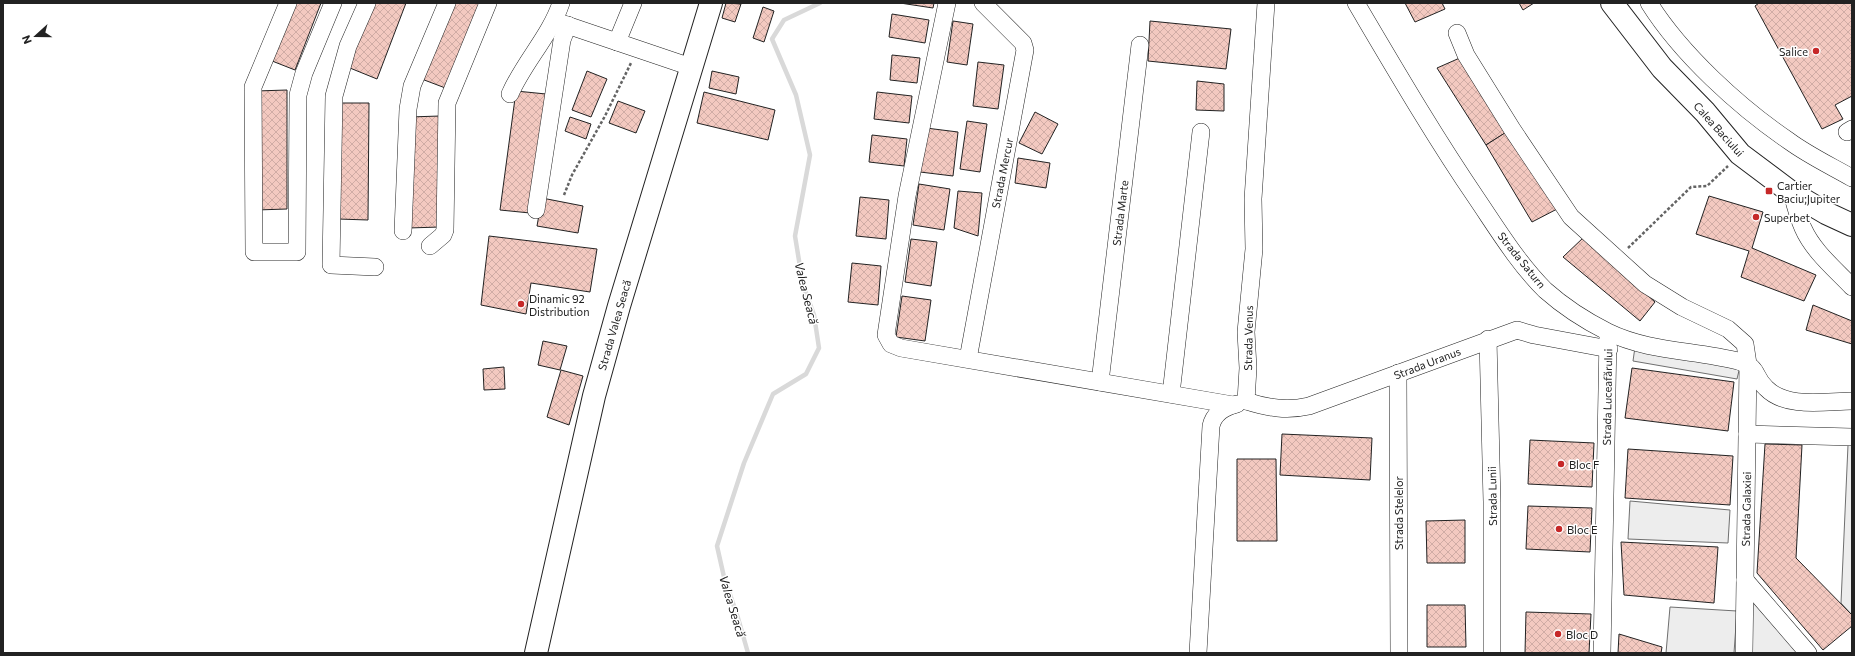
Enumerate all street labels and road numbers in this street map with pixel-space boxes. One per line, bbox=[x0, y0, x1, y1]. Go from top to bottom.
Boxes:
street label: Calea Baciului bbox=[1691, 99, 1747, 159]
street label: Strada Mercur bbox=[989, 136, 1015, 209]
street label: Strada Marte bbox=[1110, 179, 1130, 246]
street label: Strada Saturn bbox=[1495, 229, 1549, 291]
street label: Strada Valea Seacă bbox=[595, 278, 633, 372]
street label: Strada Venus bbox=[1241, 305, 1255, 371]
street label: Strada Uranus bbox=[1392, 344, 1462, 382]
street label: Strada Luceafărului bbox=[1600, 348, 1614, 445]
street label: Strada Lunii bbox=[1485, 466, 1499, 526]
street label: Strada Galaxiei bbox=[1739, 471, 1753, 546]
street label: Strada Stelelor bbox=[1392, 475, 1405, 550]

